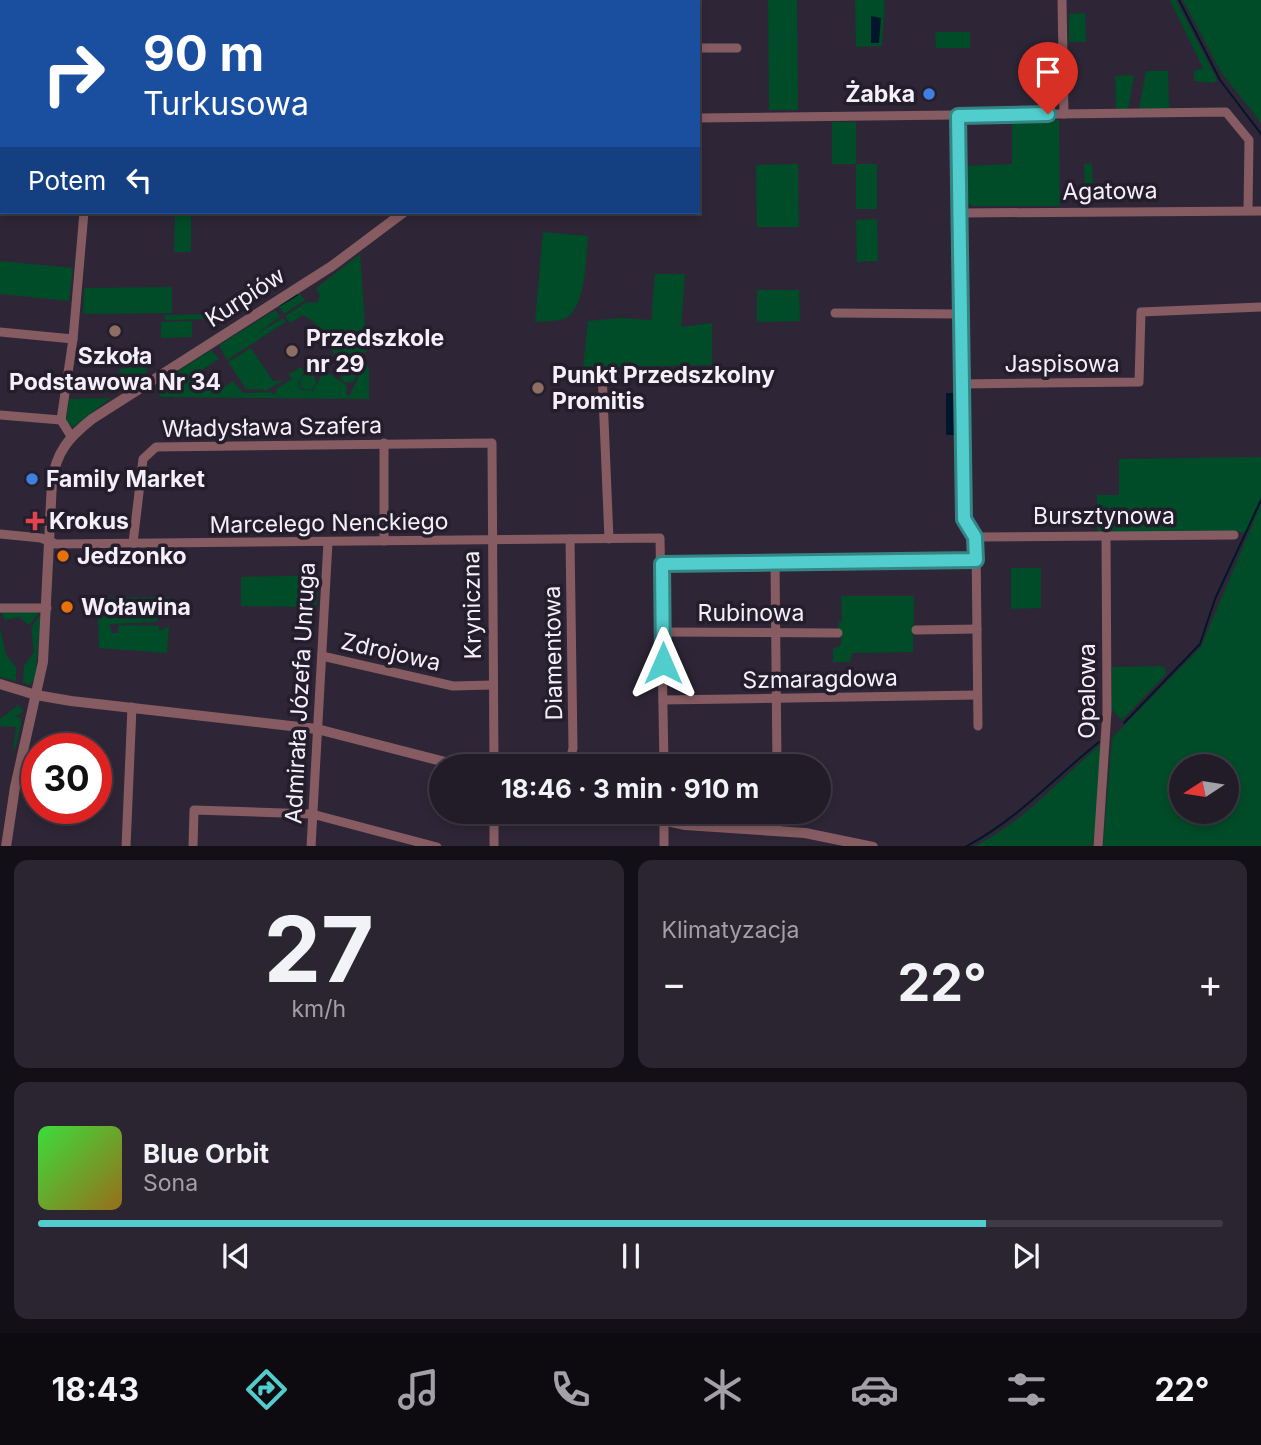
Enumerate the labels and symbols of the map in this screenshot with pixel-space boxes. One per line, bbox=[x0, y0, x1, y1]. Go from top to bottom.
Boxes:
pin bbox=[1018, 42, 1078, 114]
place label: Żabka bbox=[845, 80, 915, 108]
marker: Żabka bbox=[921, 86, 937, 102]
street label: Agatowa bbox=[1062, 176, 1158, 206]
street label: Kurpiów bbox=[200, 261, 290, 333]
marker: Szkoła Podstawowa Nr 34 bbox=[107, 323, 123, 339]
place label: Przedszkole nr 29 bbox=[306, 324, 444, 378]
place label: Szkoła Podstawowa Nr 34 bbox=[9, 342, 221, 396]
marker: Przedszkole nr 29 bbox=[284, 343, 300, 359]
street label: Jaspisowa bbox=[1004, 350, 1120, 378]
place label: Punkt Przedszkolny Promitis bbox=[552, 361, 775, 415]
marker: Punkt Przedszkolny Promitis bbox=[530, 380, 546, 396]
street label: Władysława Szafera bbox=[162, 411, 382, 443]
place label: Family Market bbox=[46, 465, 205, 493]
marker: Family Market bbox=[24, 471, 40, 487]
street label: Bursztynowa bbox=[1033, 502, 1175, 530]
place label: Krokus bbox=[49, 507, 129, 535]
street label: Marcelego Nenckiego bbox=[209, 507, 449, 539]
marker: Krokus bbox=[27, 513, 43, 529]
place label: Jedzonko bbox=[77, 542, 187, 570]
marker: Jedzonko bbox=[55, 548, 71, 564]
street label: Kryniczna bbox=[457, 550, 487, 660]
street label: Admirała Józefa Unruga bbox=[279, 561, 321, 825]
street label: Diamentowa bbox=[538, 585, 568, 721]
place label: Woławina bbox=[81, 593, 191, 621]
marker: Woławina bbox=[59, 599, 75, 615]
street label: Rubinowa bbox=[698, 599, 804, 627]
position arrow bbox=[626, 626, 700, 700]
street label: Zdrojowa bbox=[338, 627, 444, 677]
street label: Opalowa bbox=[1073, 643, 1101, 739]
street label: Szmaragdowa bbox=[742, 664, 898, 694]
speed limit sign: 30 bbox=[21, 733, 112, 824]
north arrow bbox=[1169, 754, 1239, 824]

